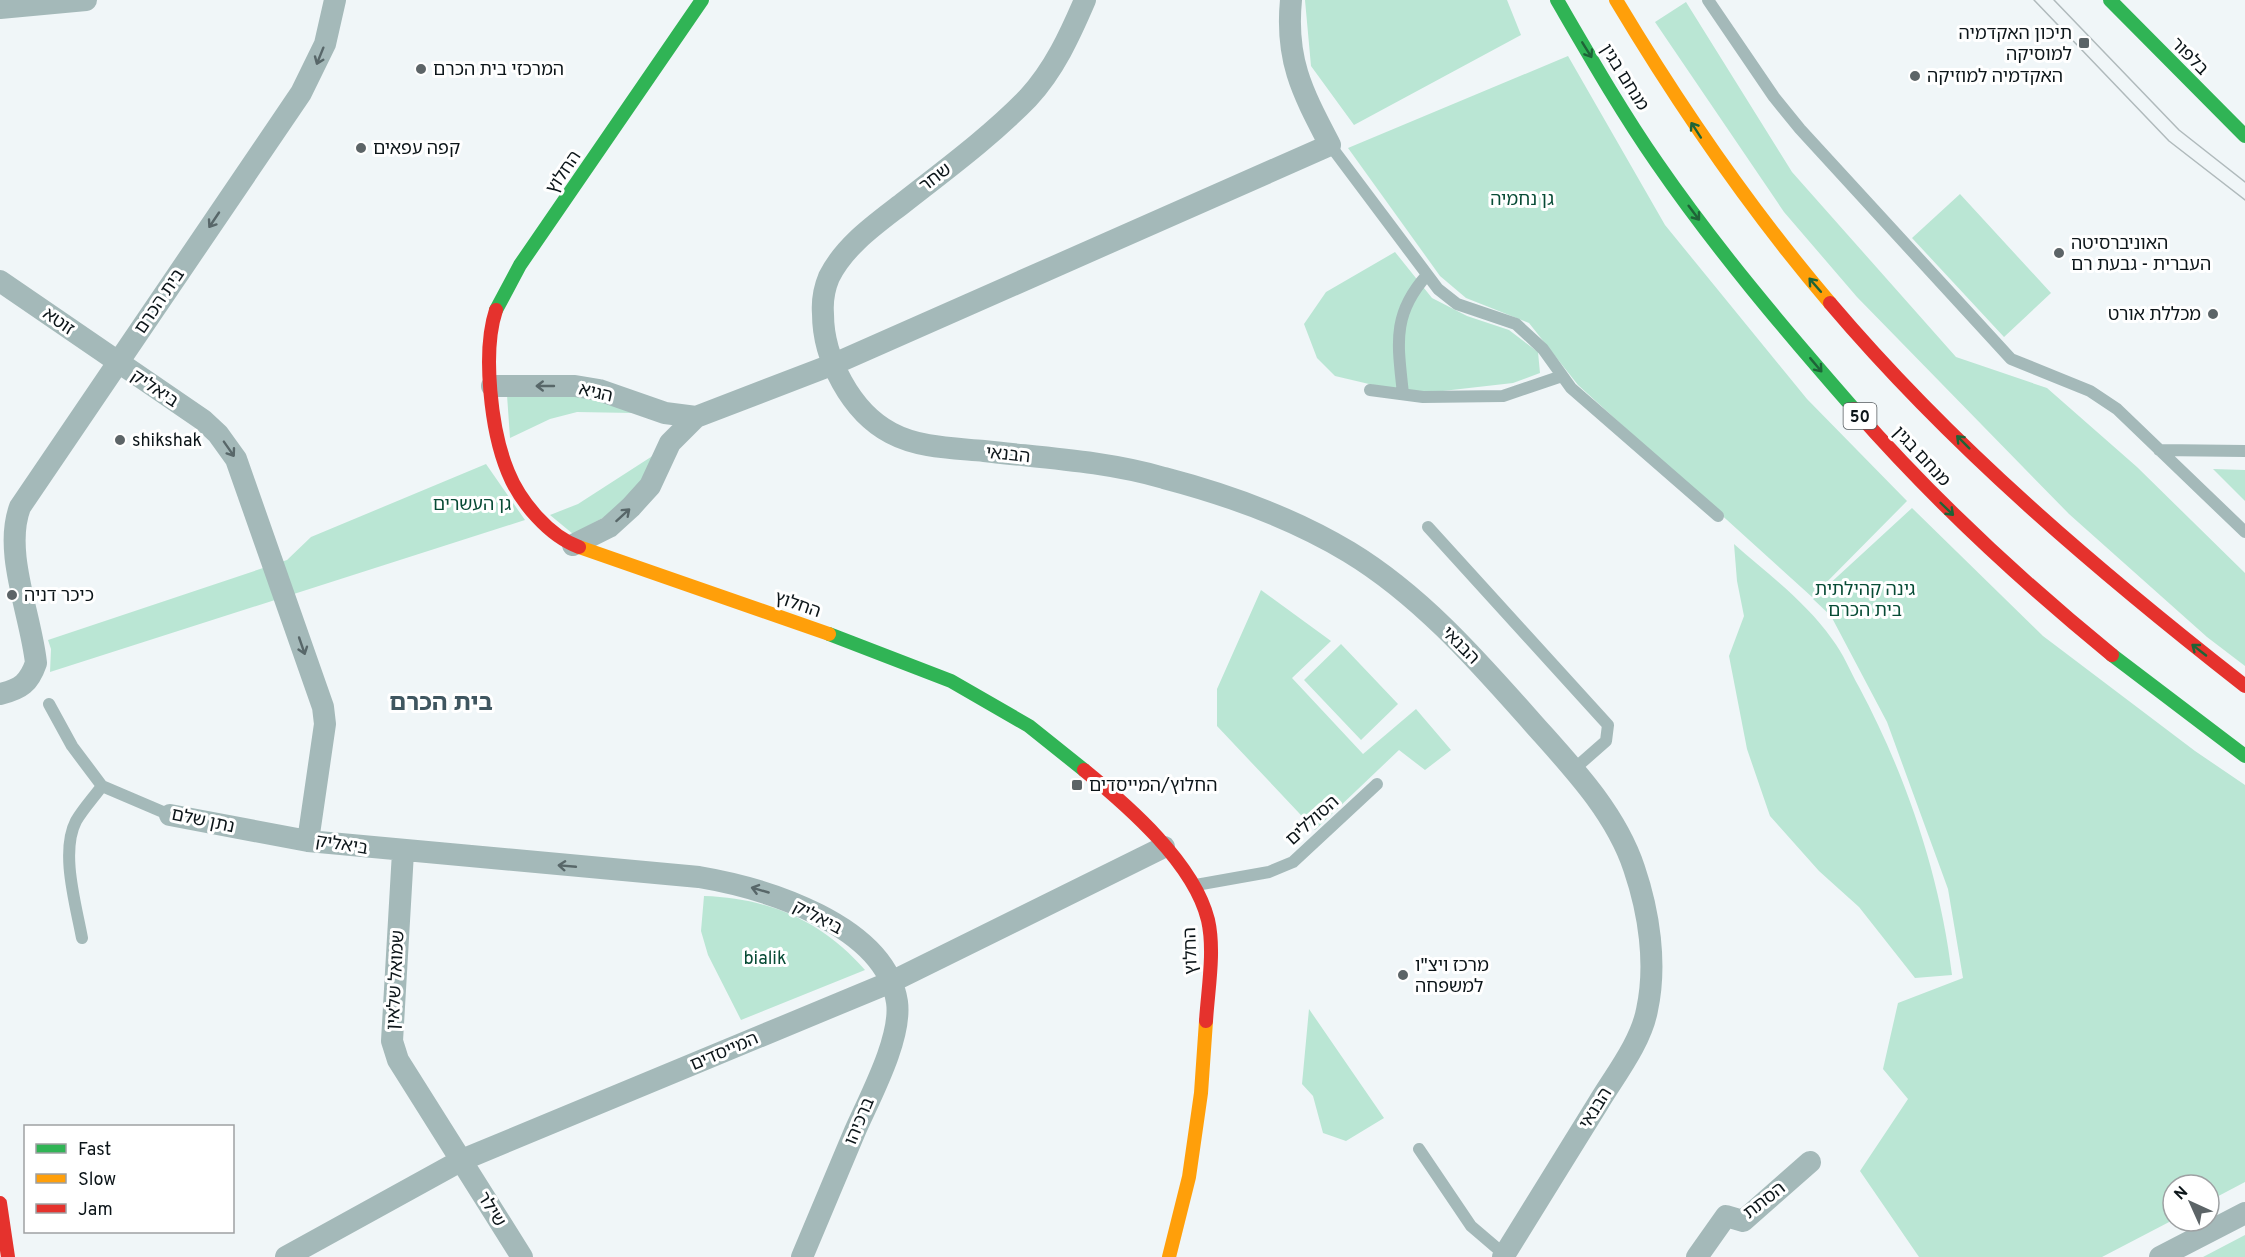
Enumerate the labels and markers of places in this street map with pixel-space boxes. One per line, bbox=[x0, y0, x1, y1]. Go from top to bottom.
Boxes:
place label: תיכון האקדמיה למוסיקה bbox=[1958, 23, 2072, 67]
marker: תיכון האקדמיה למוסיקה bbox=[2077, 36, 2091, 50]
place label: המרכזי בית הכרם bbox=[433, 59, 564, 82]
marker: המרכזי בית הכרם bbox=[414, 62, 428, 76]
place label: האקדמיה למוזיקה bbox=[1927, 66, 2063, 89]
marker: האקדמיה למוזיקה bbox=[1908, 69, 1922, 83]
place label: קפה עפאים bbox=[373, 138, 460, 161]
marker: קפה עפאים bbox=[354, 141, 368, 155]
place label: האוניברסיטה העברית - גבעת רם bbox=[2071, 233, 2211, 277]
marker: האוניברסיטה העברית - גבעת רם bbox=[2052, 246, 2066, 260]
place label: מכללת אורט bbox=[2108, 304, 2201, 327]
marker: מכללת אורט bbox=[2206, 307, 2220, 321]
place label: shikshak bbox=[132, 430, 202, 453]
marker: shikshak bbox=[113, 433, 127, 447]
place label: כיכר דניה bbox=[24, 585, 94, 608]
marker: כיכר דניה bbox=[5, 588, 19, 602]
place label: החלוץ/המייסדים bbox=[1089, 775, 1217, 798]
marker: החלוץ/המייסדים bbox=[1070, 778, 1084, 792]
place label: מרכז ויצ"ו למשפחה bbox=[1415, 955, 1489, 999]
marker: מרכז ויצ"ו למשפחה bbox=[1396, 968, 1410, 982]

